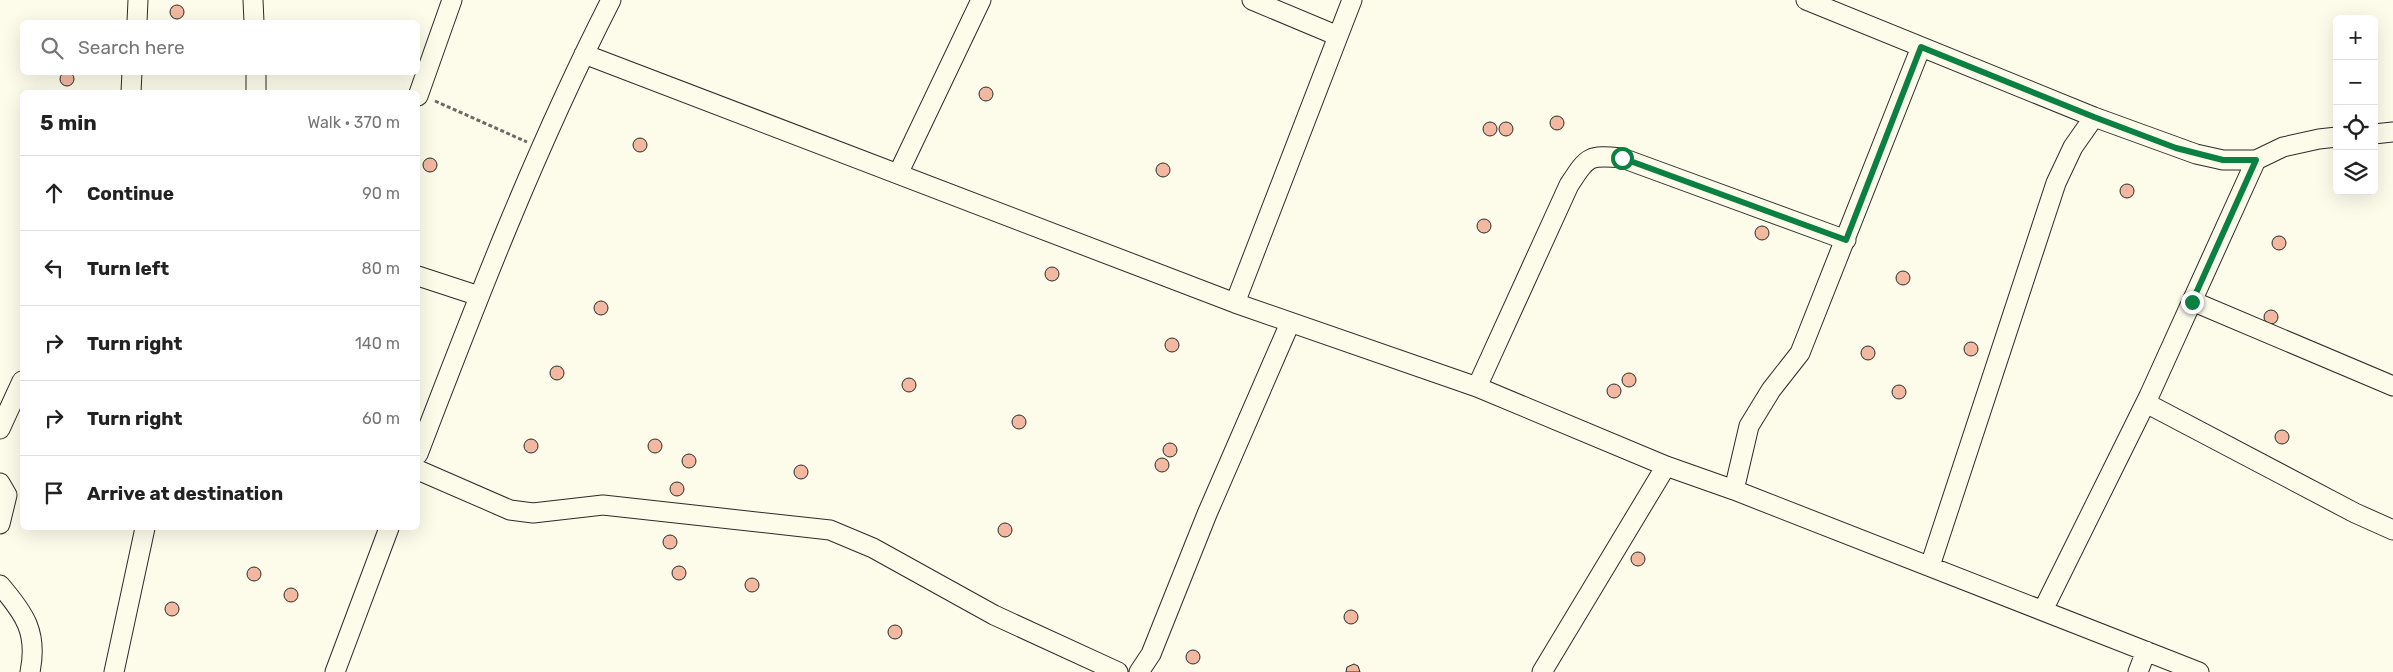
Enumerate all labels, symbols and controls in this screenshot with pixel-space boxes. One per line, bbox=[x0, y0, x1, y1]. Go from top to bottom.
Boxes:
map controls bbox=[2333, 15, 2378, 195]
button: + bbox=[2333, 15, 2378, 60]
search box bbox=[20, 20, 420, 75]
icon: search bbox=[38, 34, 66, 62]
text: Search here bbox=[78, 36, 185, 59]
button: − bbox=[2333, 60, 2378, 105]
button: locate bbox=[2333, 105, 2378, 150]
text: 5 min bbox=[40, 110, 97, 135]
text: Walk · 370 m bbox=[307, 113, 400, 132]
route start bbox=[1611, 147, 1634, 170]
button: layers bbox=[2333, 150, 2378, 195]
icon: ahead bbox=[40, 179, 68, 207]
text: Continue bbox=[87, 182, 174, 205]
text: 90 m bbox=[362, 184, 400, 203]
icon: left bbox=[40, 254, 68, 282]
text: Turn left bbox=[87, 257, 169, 280]
text: 80 m bbox=[362, 259, 400, 278]
route end bbox=[2181, 291, 2204, 314]
icon: right bbox=[40, 329, 68, 357]
text: Turn right bbox=[87, 332, 182, 355]
text: 140 m bbox=[355, 334, 400, 353]
icon: right bbox=[40, 404, 68, 432]
text: Turn right bbox=[87, 407, 182, 430]
text: 60 m bbox=[362, 409, 400, 428]
icon: arrive bbox=[40, 479, 68, 507]
text: Arrive at destination bbox=[87, 482, 283, 505]

